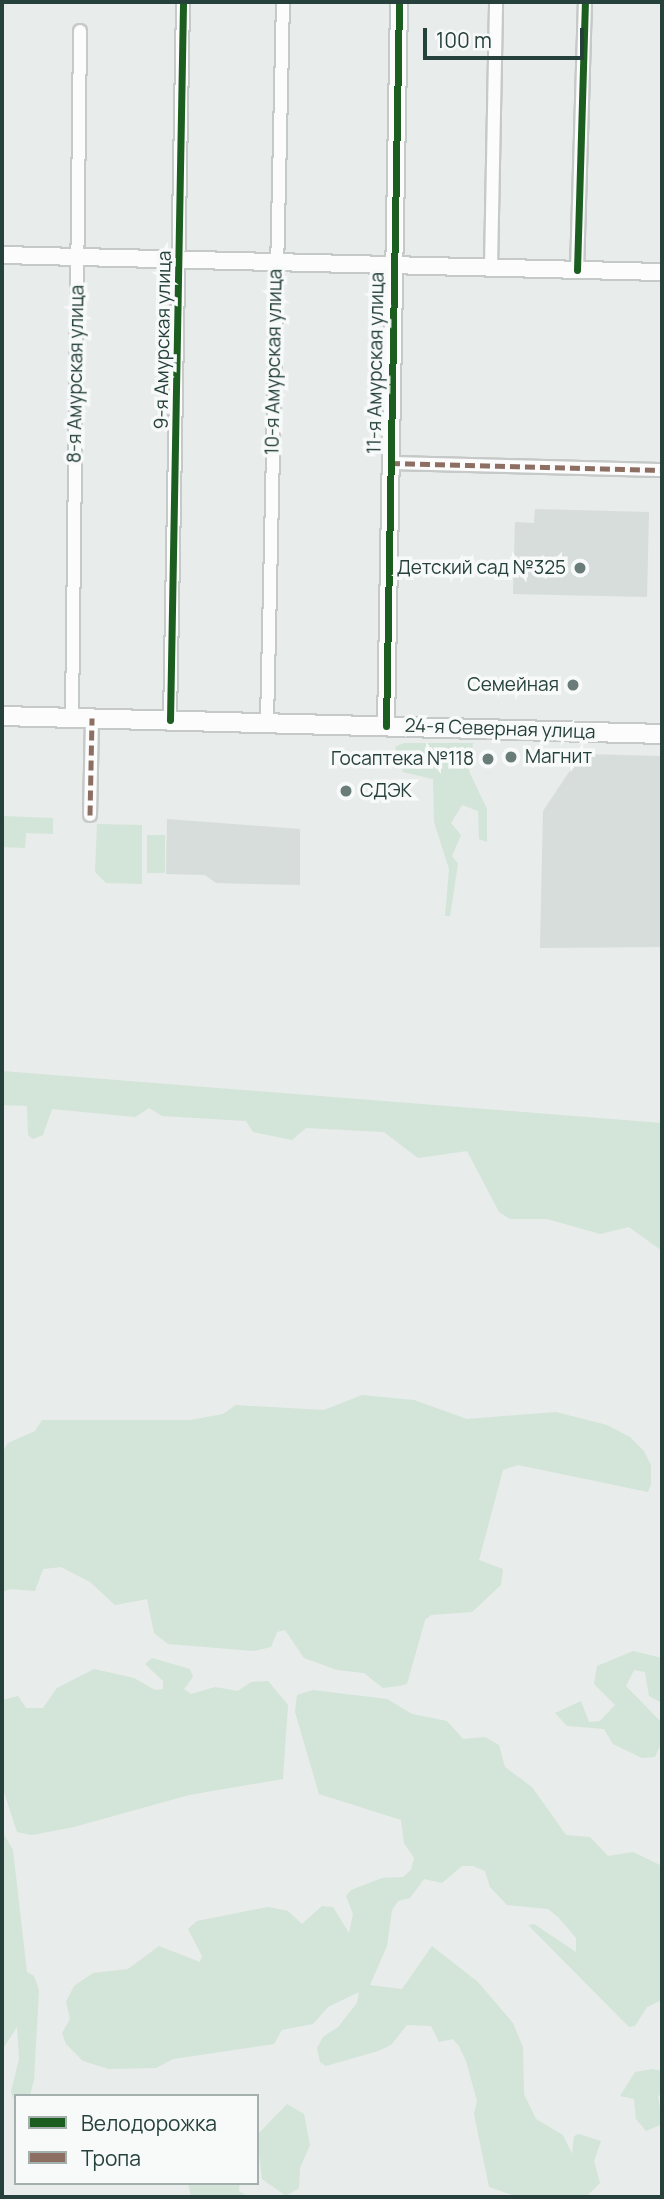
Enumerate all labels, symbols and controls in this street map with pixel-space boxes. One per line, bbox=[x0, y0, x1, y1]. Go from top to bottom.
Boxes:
scale bar bbox=[426, 14, 587, 58]
text: 100 m bbox=[436, 26, 492, 54]
street label: 9-я Амурская улица bbox=[150, 250, 176, 430]
street label: 10-я Амурская улица bbox=[261, 269, 287, 455]
street label: 11-я Амурская улица bbox=[363, 272, 389, 454]
street label: 8-я Амурская улица bbox=[63, 285, 89, 463]
place label: Детский сад №325 bbox=[397, 557, 566, 579]
marker: Детский сад №325 bbox=[572, 560, 588, 576]
place label: Семейная bbox=[467, 674, 559, 696]
marker: Семейная bbox=[565, 677, 581, 693]
street label: 24-я Северная улица bbox=[404, 714, 596, 744]
place label: Магнит bbox=[525, 746, 592, 768]
place label: Госаптека №118 bbox=[331, 748, 474, 770]
marker: Магнит bbox=[503, 749, 519, 765]
marker: Госаптека №118 bbox=[480, 751, 496, 767]
place label: СДЭК bbox=[360, 780, 412, 802]
marker: СДЭК bbox=[338, 783, 354, 799]
legend bbox=[14, 2094, 259, 2185]
text: Велодорожка bbox=[81, 2109, 217, 2137]
text: Тропа bbox=[81, 2144, 141, 2172]

